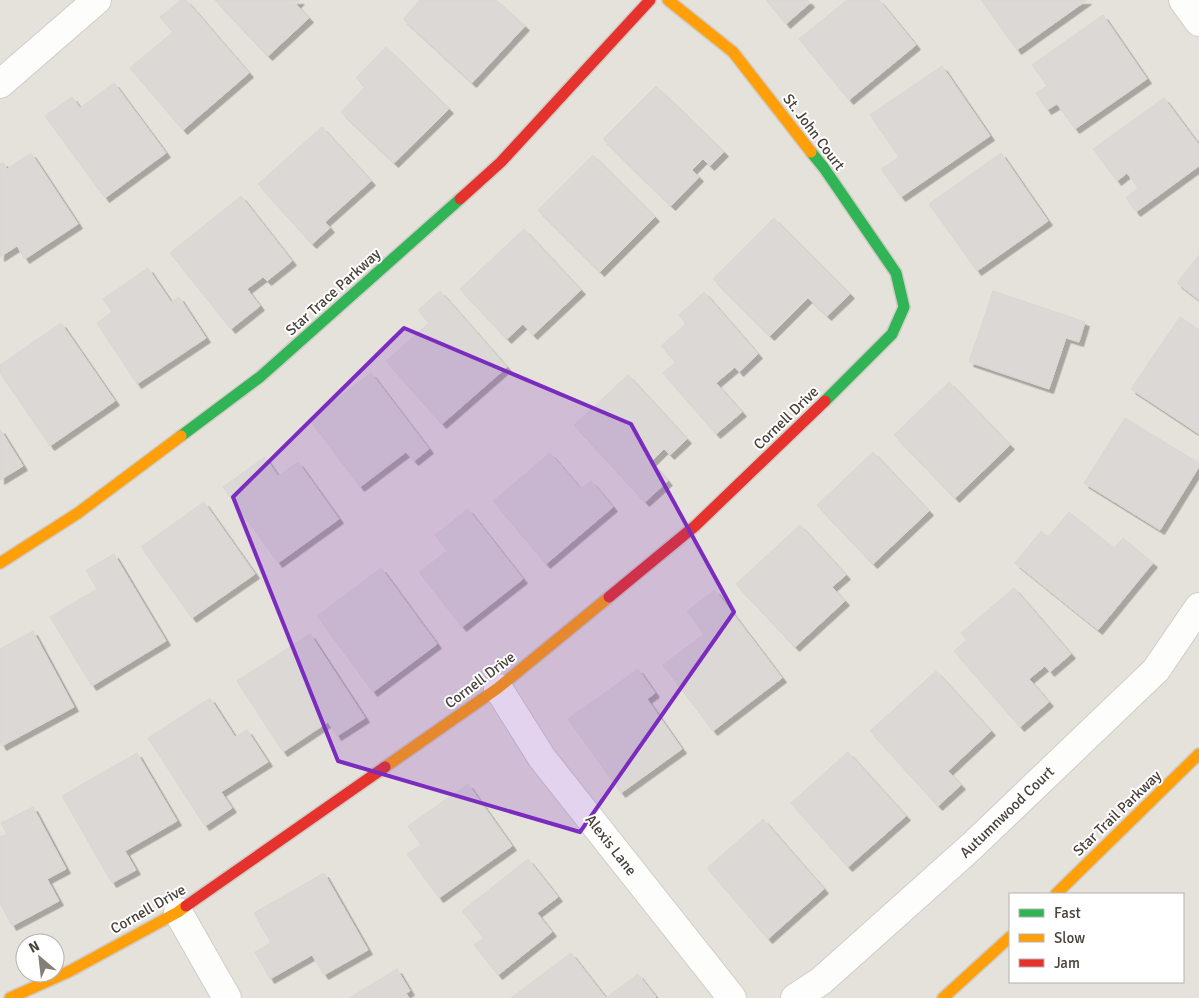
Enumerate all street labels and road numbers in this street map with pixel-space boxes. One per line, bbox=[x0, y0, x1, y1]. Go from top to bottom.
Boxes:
street label: St. John Court bbox=[779, 90, 849, 174]
street label: Star Trace Parkway bbox=[282, 245, 384, 339]
street label: Cornell Drive bbox=[750, 383, 822, 453]
street label: Cornell Drive bbox=[441, 648, 519, 712]
street label: Autumnwood Court bbox=[956, 762, 1058, 862]
street label: Star Trail Parkway bbox=[1069, 766, 1165, 860]
street label: Alexis Lane bbox=[582, 811, 640, 879]
street label: Cornell Drive bbox=[107, 880, 189, 938]

